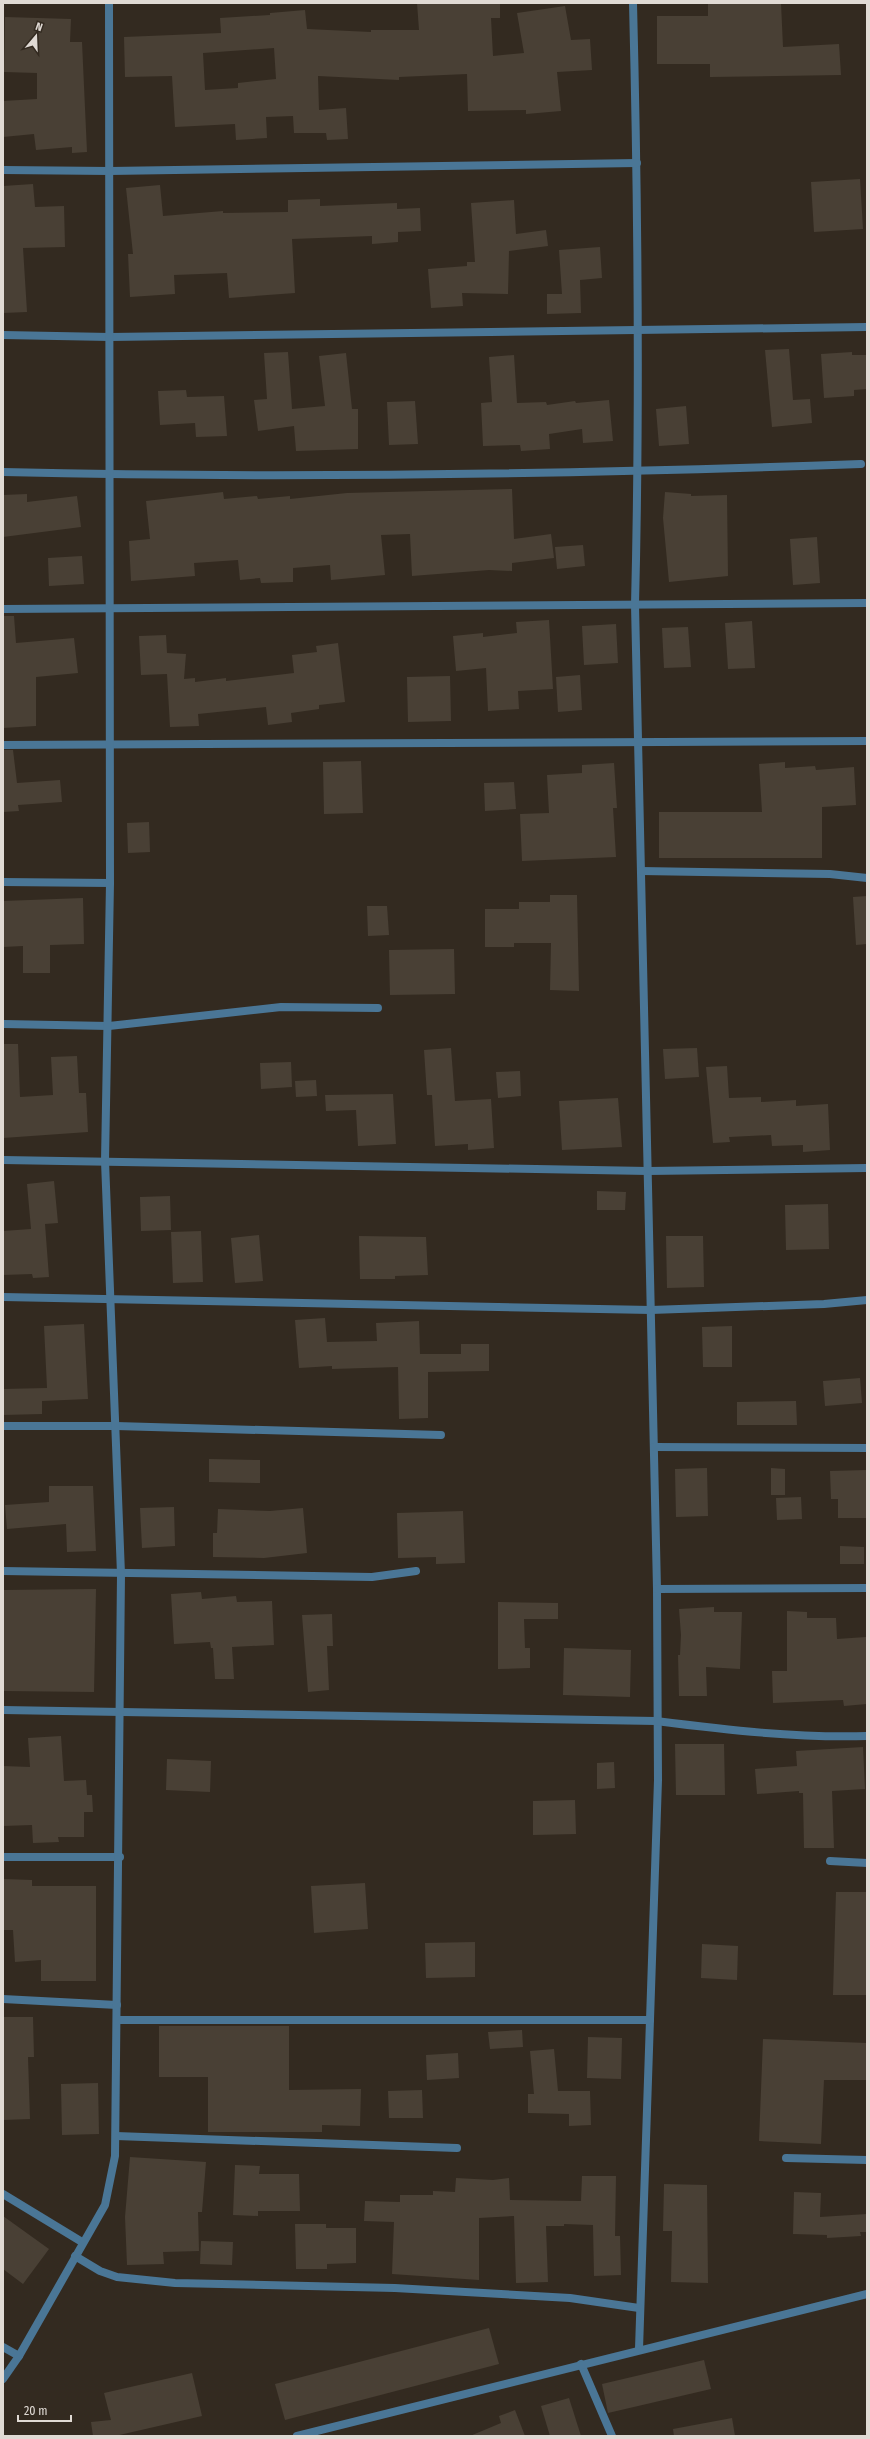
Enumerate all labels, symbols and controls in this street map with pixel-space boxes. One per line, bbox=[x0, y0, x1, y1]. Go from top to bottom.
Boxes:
north arrow bbox=[16, 16, 56, 56]
text: N bbox=[34, 20, 44, 34]
scale bar bbox=[18, 2397, 71, 2423]
text: 20 m bbox=[24, 2404, 48, 2418]

